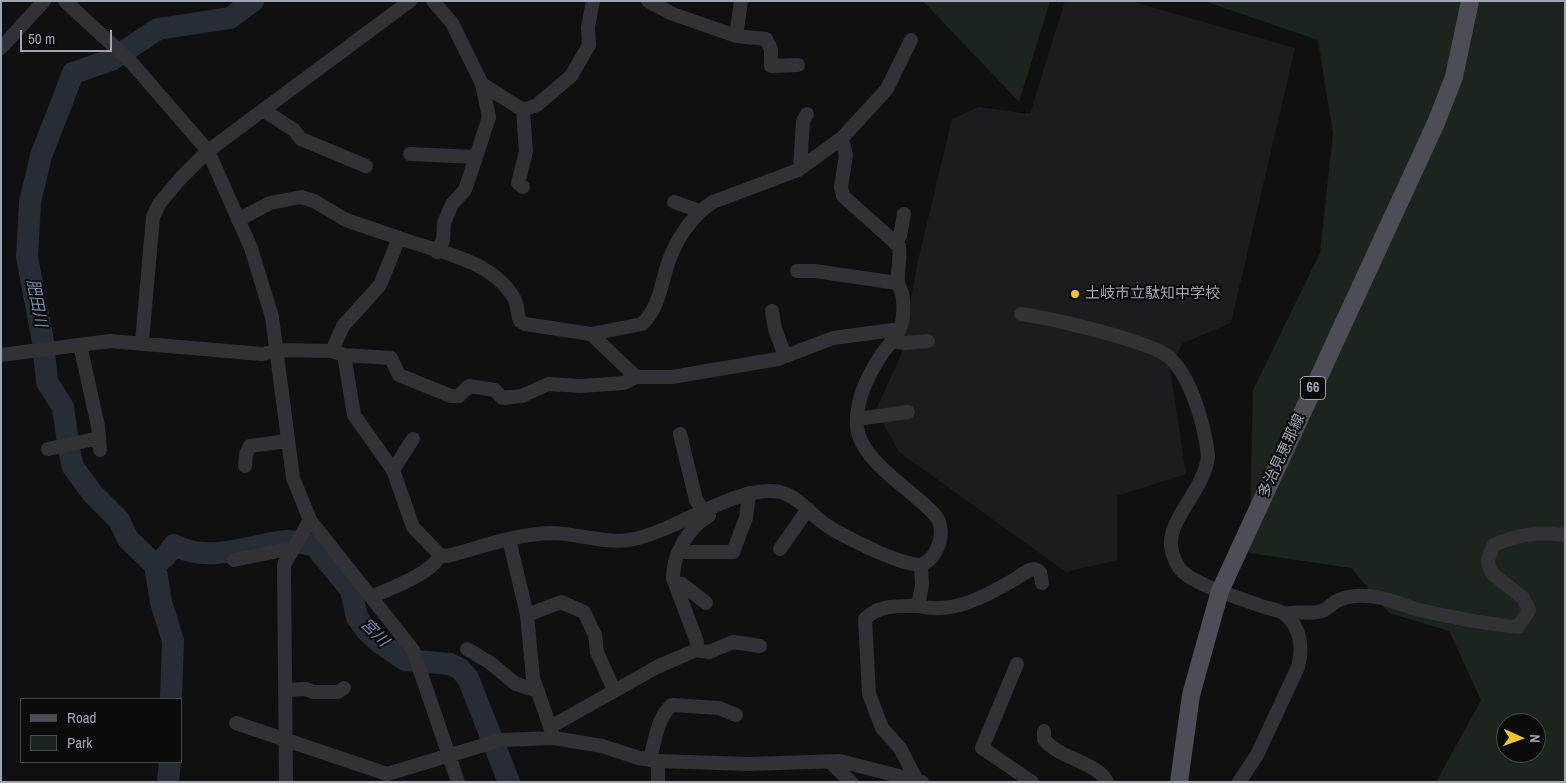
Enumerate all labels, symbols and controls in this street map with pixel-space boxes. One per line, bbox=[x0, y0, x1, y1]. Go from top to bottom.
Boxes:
scale bar bbox=[22, 20, 115, 52]
text: 50 m bbox=[28, 28, 55, 49]
water label: 肥田川 bbox=[22, 278, 50, 328]
place label: 土岐市立駄知中学校 bbox=[1085, 285, 1220, 303]
marker: 土岐市立駄知中学校 bbox=[1069, 288, 1081, 300]
road number: 66 bbox=[1300, 376, 1326, 399]
street label: 多治見恵那線 bbox=[1255, 411, 1309, 501]
water label: 宮川 bbox=[356, 615, 392, 651]
legend bbox=[20, 698, 182, 763]
text: Road bbox=[67, 707, 96, 728]
north arrow bbox=[1496, 713, 1546, 763]
text: Park bbox=[67, 732, 92, 753]
text: N bbox=[1526, 734, 1544, 743]

